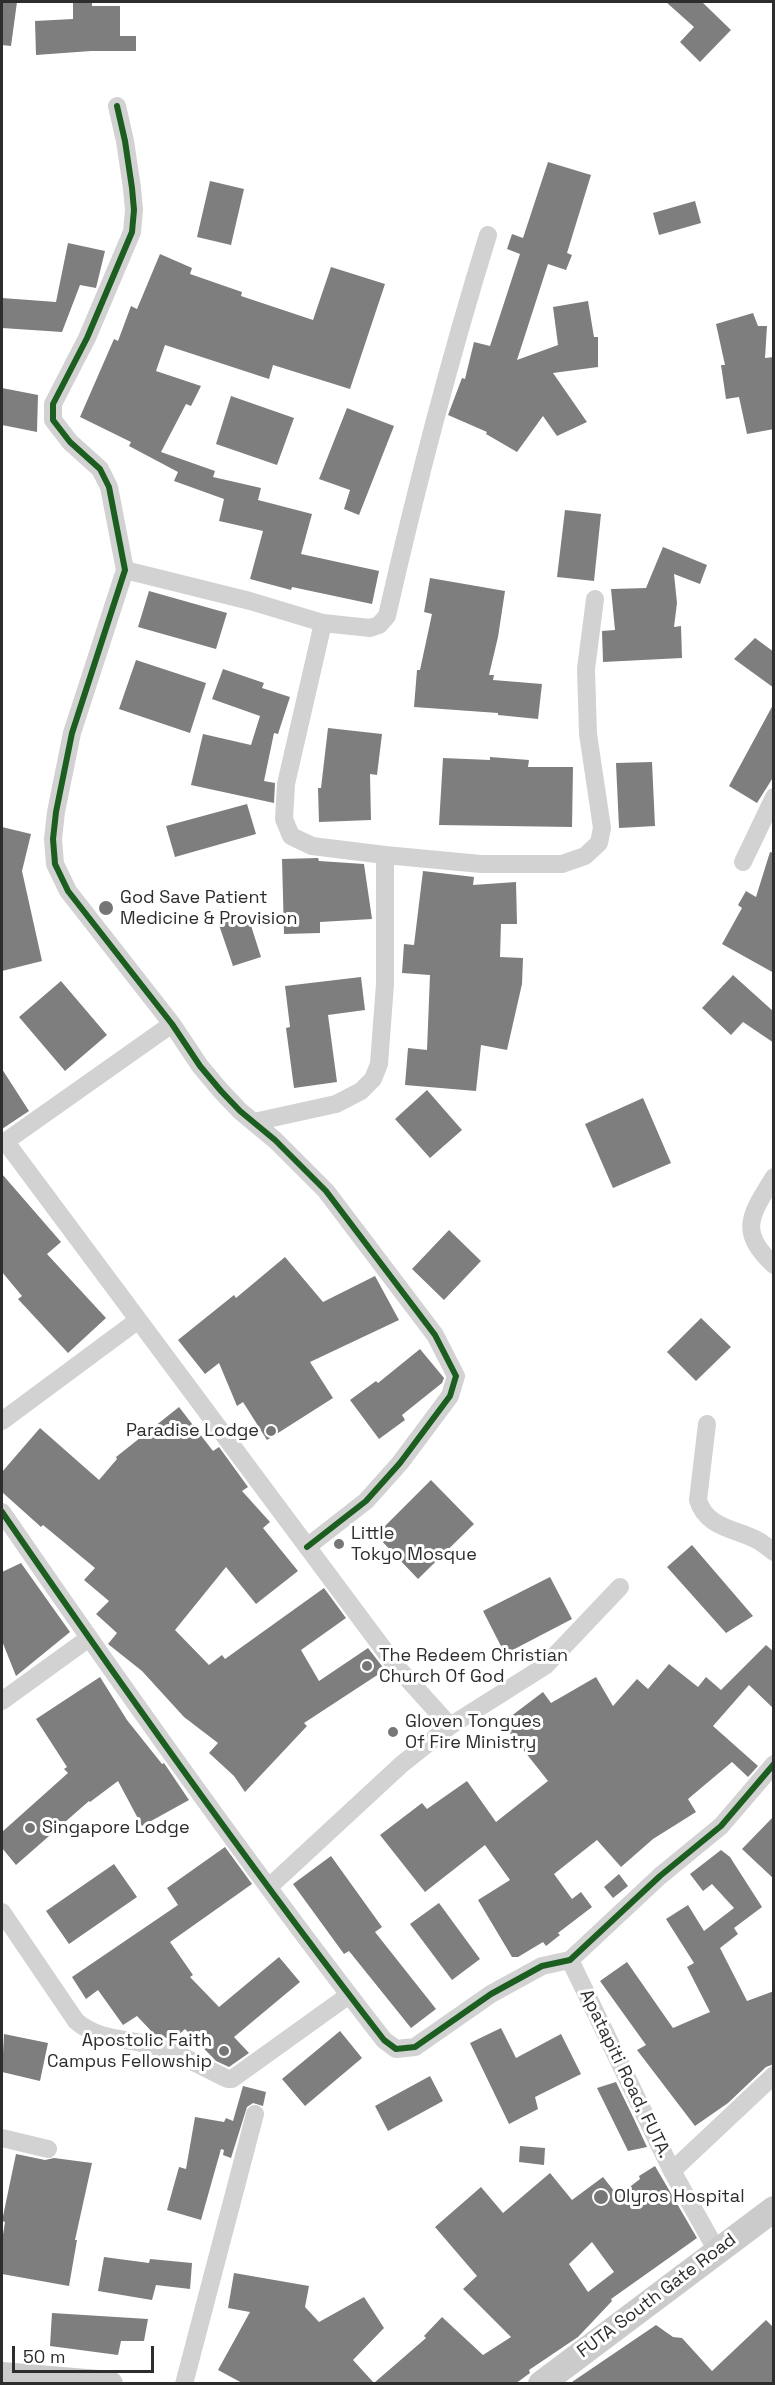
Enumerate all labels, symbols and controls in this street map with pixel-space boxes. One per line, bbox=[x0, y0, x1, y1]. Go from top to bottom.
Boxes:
place label: God Save Patient Medicine & Provision bbox=[120, 887, 297, 930]
marker: God Save Patient Medicine & Provision bbox=[97, 899, 115, 917]
place label: Paradise Lodge bbox=[126, 1420, 259, 1442]
marker: Paradise Lodge bbox=[264, 1424, 278, 1438]
place label: Little Tokyo Mosque bbox=[351, 1523, 477, 1565]
marker: Little Tokyo Mosque bbox=[332, 1537, 346, 1551]
place label: The Redeem Christian Church Of God bbox=[379, 1645, 568, 1688]
marker: The Redeem Christian Church Of God bbox=[360, 1659, 374, 1673]
place label: Gloven Tongues Of Fire Ministry bbox=[405, 1711, 541, 1754]
marker: Gloven Tongues Of Fire Ministry bbox=[386, 1725, 400, 1739]
place label: Singapore Lodge bbox=[42, 1817, 190, 1839]
marker: Singapore Lodge bbox=[23, 1821, 37, 1835]
street label: Apatapiti Road, FUTA. bbox=[575, 1986, 675, 2162]
place label: Apostolic Faith Campus Fellowship bbox=[47, 2030, 212, 2072]
marker: Apostolic Faith Campus Fellowship bbox=[217, 2044, 231, 2058]
place label: Olyros Hospital bbox=[614, 2186, 745, 2208]
marker: Olyros Hospital bbox=[592, 2188, 610, 2206]
street label: FUTA South Gate Road bbox=[573, 2229, 741, 2363]
scale bar bbox=[15, 2334, 158, 2372]
text: 50 m bbox=[23, 2345, 65, 2368]

